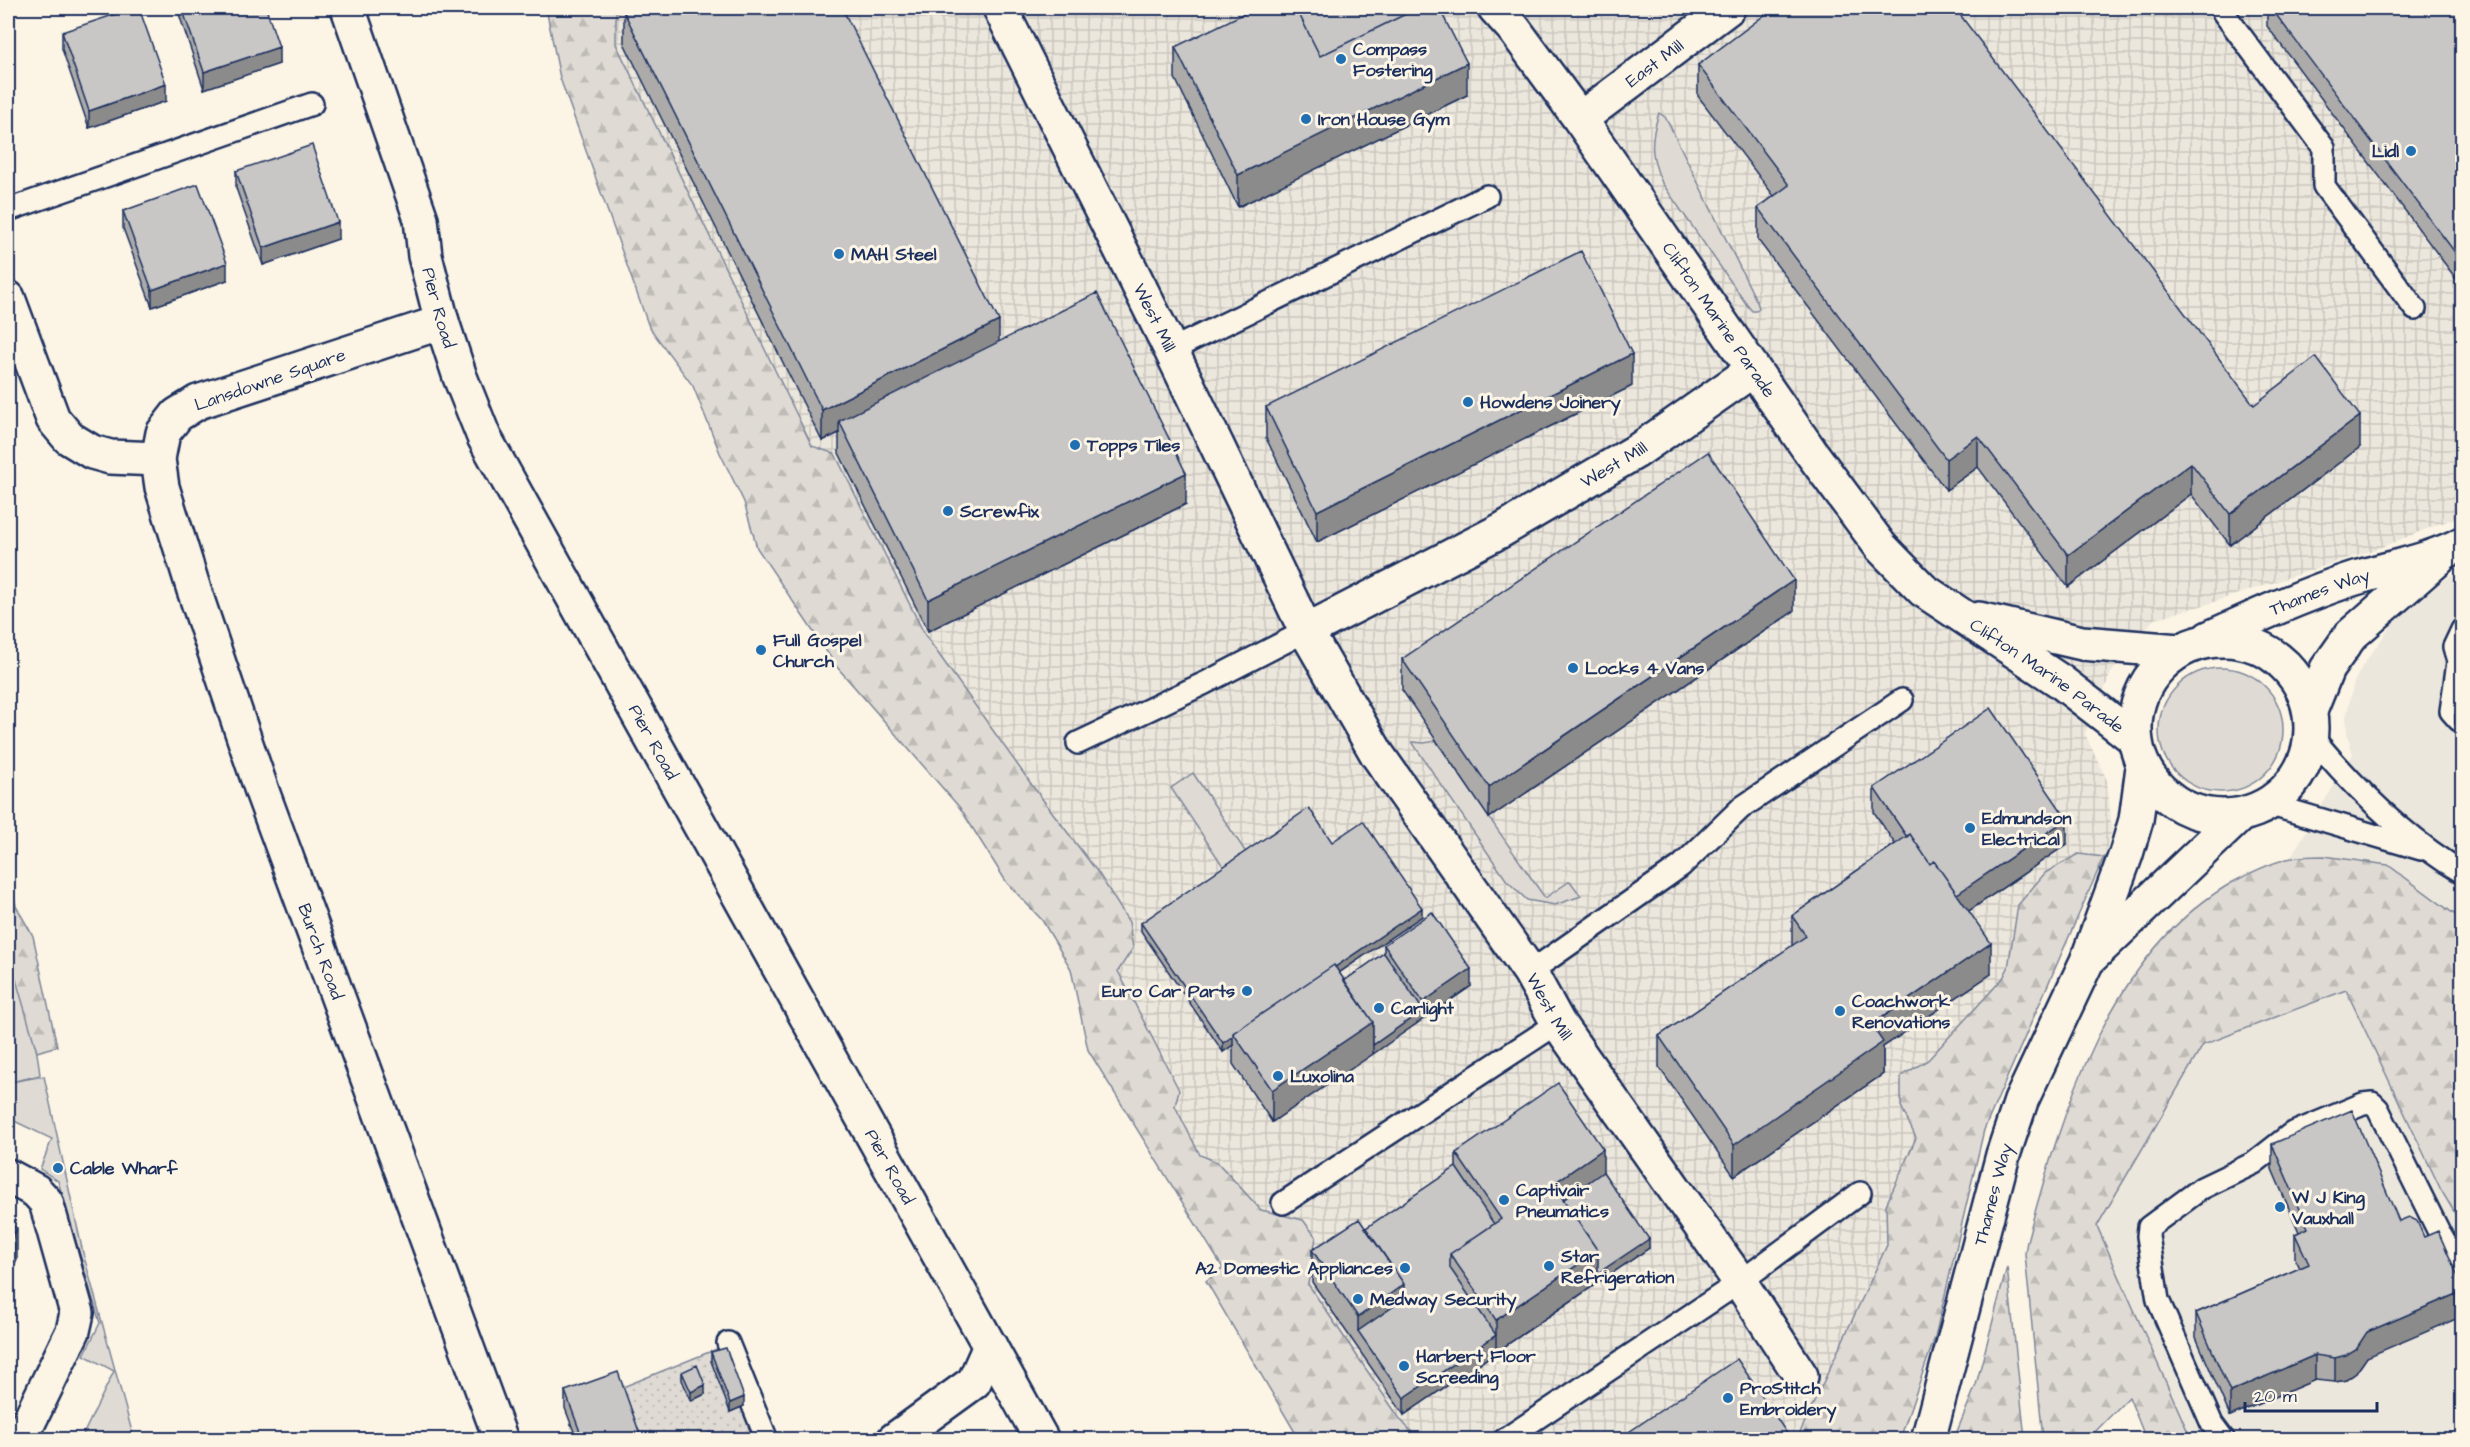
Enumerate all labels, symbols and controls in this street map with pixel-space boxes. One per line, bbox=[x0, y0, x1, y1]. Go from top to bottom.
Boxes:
street label: East Mill bbox=[1620, 33, 1689, 93]
place label: Compass Fostering bbox=[1353, 37, 1433, 84]
marker: Compass Fostering bbox=[1334, 52, 1348, 66]
place label: Iron House Gym bbox=[1318, 107, 1450, 133]
marker: Iron House Gym bbox=[1299, 112, 1313, 126]
place label: Lidl bbox=[2372, 139, 2399, 164]
marker: Lidl bbox=[2404, 144, 2418, 158]
street label: Clifton Marine Parade bbox=[1656, 237, 1782, 403]
place label: MAH Steel bbox=[851, 242, 937, 267]
marker: MAH Steel bbox=[832, 247, 846, 261]
street label: Pier Road bbox=[416, 265, 462, 351]
street label: West Mill bbox=[1127, 279, 1182, 356]
street label: Lansdowne Square bbox=[191, 342, 349, 418]
place label: Howdens Joinery bbox=[1480, 390, 1621, 416]
marker: Howdens Joinery bbox=[1461, 395, 1475, 409]
place label: Topps Tiles bbox=[1086, 433, 1180, 458]
street label: West Mill bbox=[1576, 435, 1652, 494]
marker: Topps Tiles bbox=[1068, 438, 1082, 452]
place label: Screwfix bbox=[959, 499, 1040, 524]
marker: Screwfix bbox=[941, 504, 955, 518]
street label: Thames Way bbox=[2266, 562, 2373, 622]
street label: Clifton Marine Parade bbox=[1965, 612, 2130, 739]
place label: Full Gospel Church bbox=[773, 628, 862, 674]
marker: Full Gospel Church bbox=[754, 643, 768, 657]
place label: Locks 4 Vans bbox=[1585, 656, 1704, 681]
marker: Locks 4 Vans bbox=[1566, 661, 1580, 675]
street label: Pier Road bbox=[623, 700, 685, 784]
place label: Edmundson Electrical bbox=[1982, 806, 2071, 852]
marker: Edmundson Electrical bbox=[1963, 821, 1977, 835]
street label: Burch Road bbox=[292, 900, 350, 1003]
street label: West Mill bbox=[1520, 968, 1579, 1045]
place label: Euro Car Parts bbox=[1102, 979, 1235, 1004]
marker: Euro Car Parts bbox=[1240, 984, 1254, 998]
place label: Coachwork Renovations bbox=[1852, 989, 1951, 1035]
place label: Carlight bbox=[1391, 996, 1455, 1022]
marker: Carlight bbox=[1372, 1001, 1386, 1015]
marker: Coachwork Renovations bbox=[1833, 1004, 1847, 1018]
place label: Luxolina bbox=[1290, 1064, 1355, 1089]
marker: Luxolina bbox=[1271, 1069, 1285, 1083]
street label: Pier Road bbox=[859, 1124, 921, 1209]
street label: Thames Way bbox=[1967, 1140, 2020, 1248]
place label: Cable Wharf bbox=[70, 1156, 179, 1181]
marker: Cable Wharf bbox=[51, 1161, 65, 1175]
place label: Captivair Pneumatics bbox=[1516, 1178, 1609, 1224]
place label: W J King Vauxhall bbox=[2291, 1185, 2365, 1231]
marker: Captivair Pneumatics bbox=[1497, 1193, 1511, 1207]
marker: W J King Vauxhall bbox=[2273, 1200, 2287, 1214]
place label: Star Refrigeration bbox=[1560, 1244, 1674, 1291]
place label: A2 Domestic Appliances bbox=[1195, 1256, 1393, 1281]
marker: Star Refrigeration bbox=[1542, 1259, 1556, 1273]
marker: A2 Domestic Appliances bbox=[1398, 1261, 1412, 1275]
place label: Medway Security bbox=[1370, 1287, 1516, 1313]
marker: Medway Security bbox=[1351, 1292, 1365, 1306]
place label: Harbert Floor Screeding bbox=[1415, 1344, 1536, 1391]
marker: Harbert Floor Screeding bbox=[1397, 1359, 1411, 1373]
scale bar bbox=[2245, 1375, 2377, 1413]
place label: ProStitch Embroidery bbox=[1740, 1376, 1836, 1423]
text: 20 m bbox=[2254, 1384, 2297, 1409]
marker: ProStitch Embroidery bbox=[1721, 1391, 1735, 1405]

